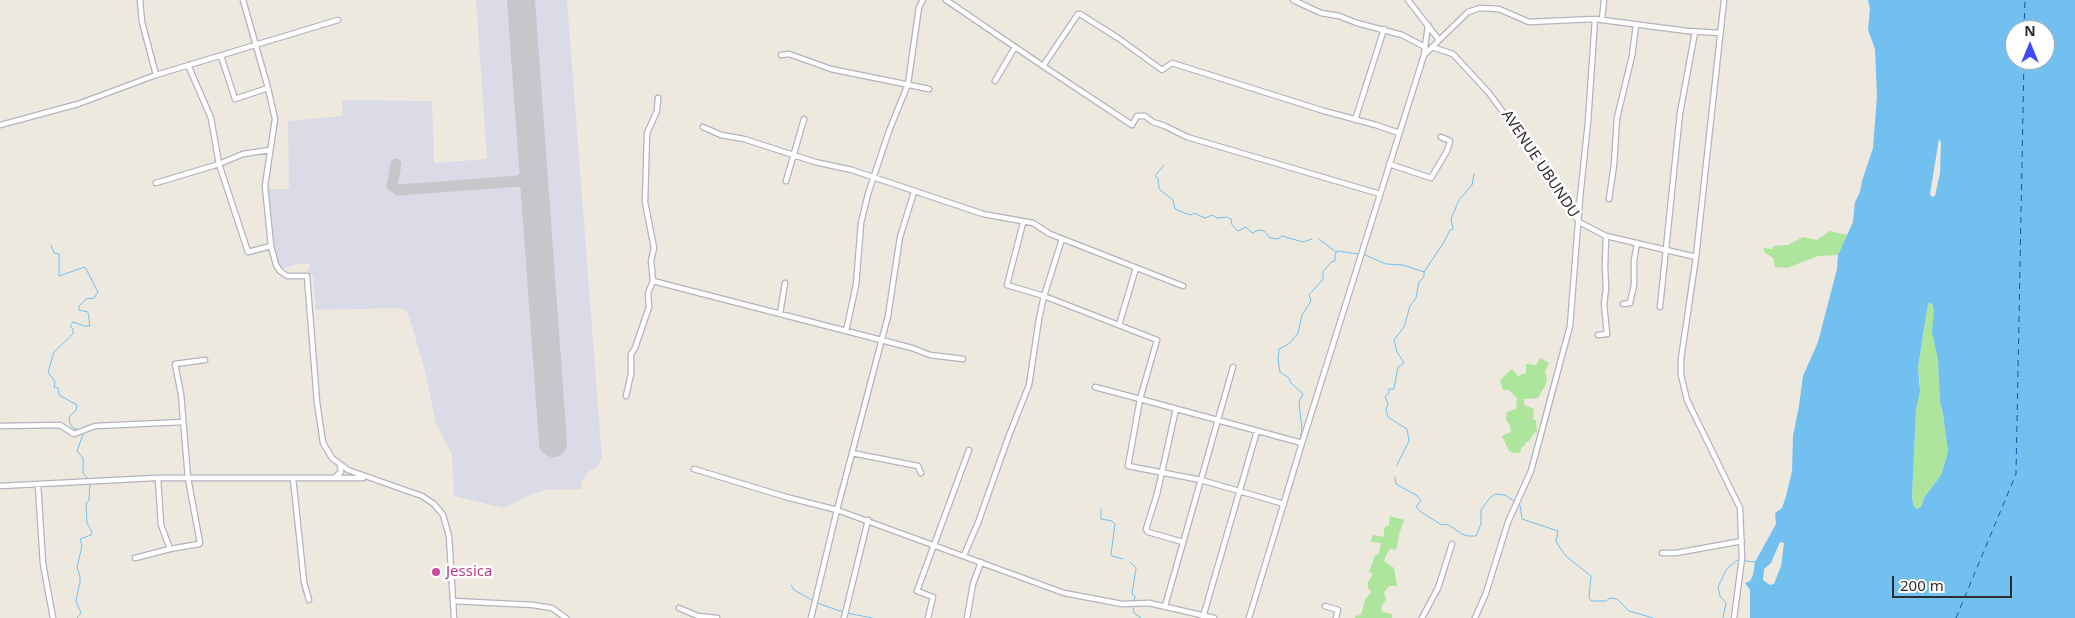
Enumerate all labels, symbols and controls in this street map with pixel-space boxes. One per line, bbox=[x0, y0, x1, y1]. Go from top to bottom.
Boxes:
north arrow bbox=[2005, 20, 2055, 70]
text: N bbox=[2024, 21, 2036, 40]
street label: AVENUE UBUNDU bbox=[1497, 107, 1583, 221]
place label: Jessica bbox=[446, 563, 492, 581]
marker: Jessica bbox=[430, 566, 442, 578]
scale bar bbox=[1895, 566, 2015, 598]
text: 200 m bbox=[1900, 575, 1944, 595]

